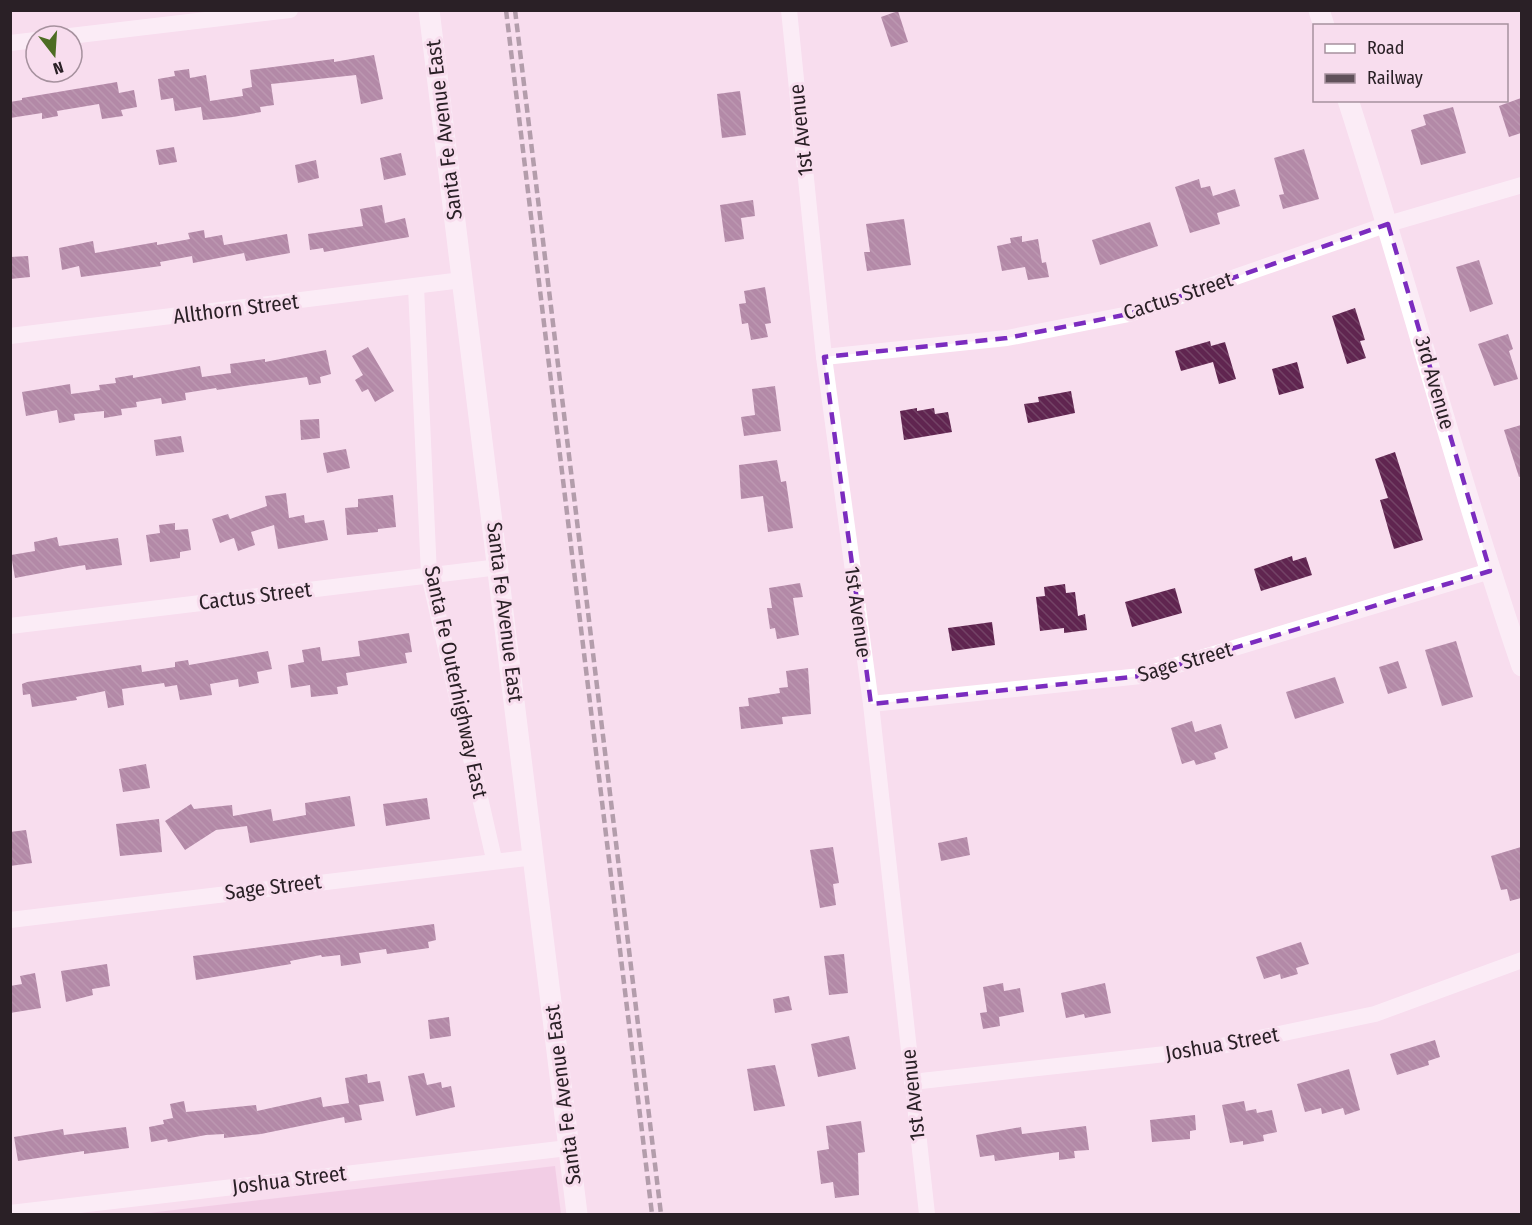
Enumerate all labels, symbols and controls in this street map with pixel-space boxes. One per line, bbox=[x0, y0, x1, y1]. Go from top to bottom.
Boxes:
north arrow bbox=[24, 24, 84, 84]
legend bbox=[1313, 24, 1508, 102]
text: Road bbox=[1367, 37, 1404, 59]
street label: Santa Fe Avenue East bbox=[420, 38, 468, 221]
text: N bbox=[51, 57, 66, 78]
text: Railway bbox=[1367, 67, 1423, 89]
street label: 1st Avenue bbox=[783, 83, 819, 177]
street label: Cactus Street bbox=[1120, 266, 1236, 326]
street label: Allthorn Street bbox=[172, 288, 300, 330]
street label: 3rd Avenue bbox=[1409, 334, 1461, 432]
street label: Santa Fe Avenue East bbox=[481, 521, 529, 704]
street label: Santa Fe Outerhighway East bbox=[419, 564, 493, 801]
street label: 1st Avenue bbox=[839, 565, 877, 659]
street label: Cactus Street bbox=[197, 576, 313, 616]
street label: Sage Street bbox=[1135, 636, 1235, 688]
street label: Sage Street bbox=[223, 868, 323, 906]
street label: Santa Fe Avenue East bbox=[539, 1003, 587, 1186]
street label: Joshua Street bbox=[1163, 1021, 1281, 1067]
street label: 1st Avenue bbox=[895, 1048, 931, 1142]
street label: Joshua Street bbox=[231, 1160, 348, 1200]

